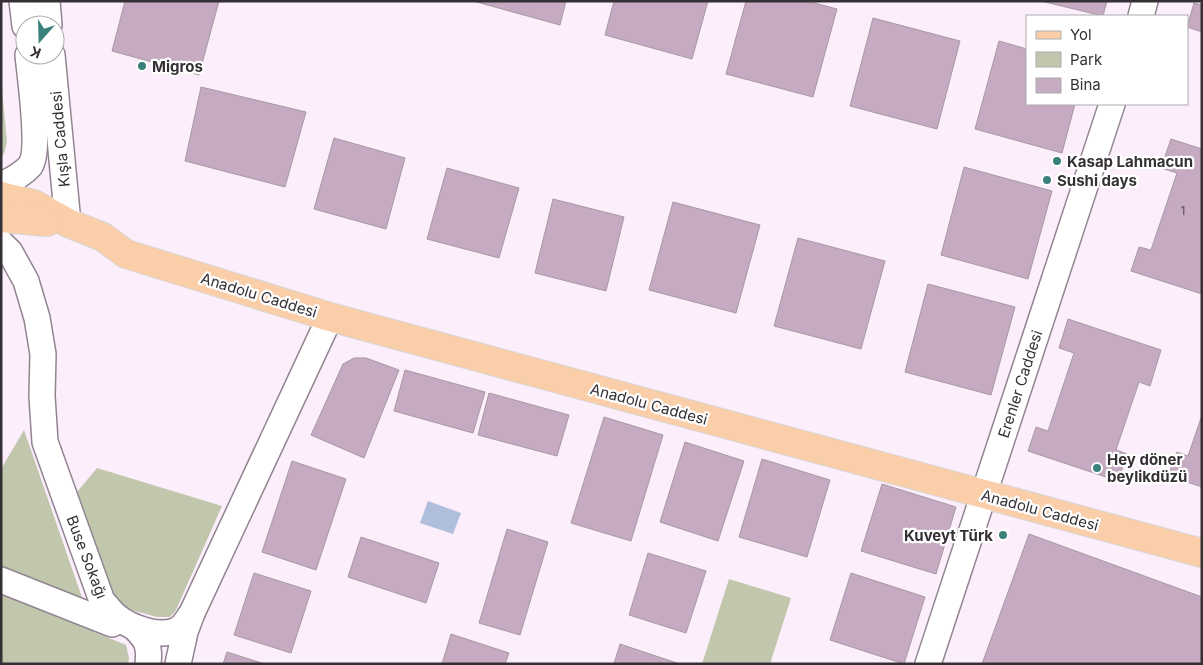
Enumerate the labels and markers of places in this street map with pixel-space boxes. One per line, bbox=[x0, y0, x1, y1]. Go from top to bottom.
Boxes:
place label: Migros bbox=[152, 57, 203, 76]
marker: Migros bbox=[136, 60, 148, 72]
place label: Kasap Lahmacun bbox=[1067, 152, 1193, 171]
marker: Kasap Lahmacun bbox=[1051, 155, 1063, 167]
place label: Sushi days bbox=[1057, 171, 1137, 190]
marker: Sushi days bbox=[1041, 174, 1053, 186]
place label: Hey döner beylikdüzü bbox=[1107, 450, 1187, 486]
marker: Hey döner beylikdüzü bbox=[1091, 462, 1103, 474]
place label: Kuveyt Türk bbox=[904, 526, 993, 545]
marker: Kuveyt Türk bbox=[997, 529, 1009, 541]

